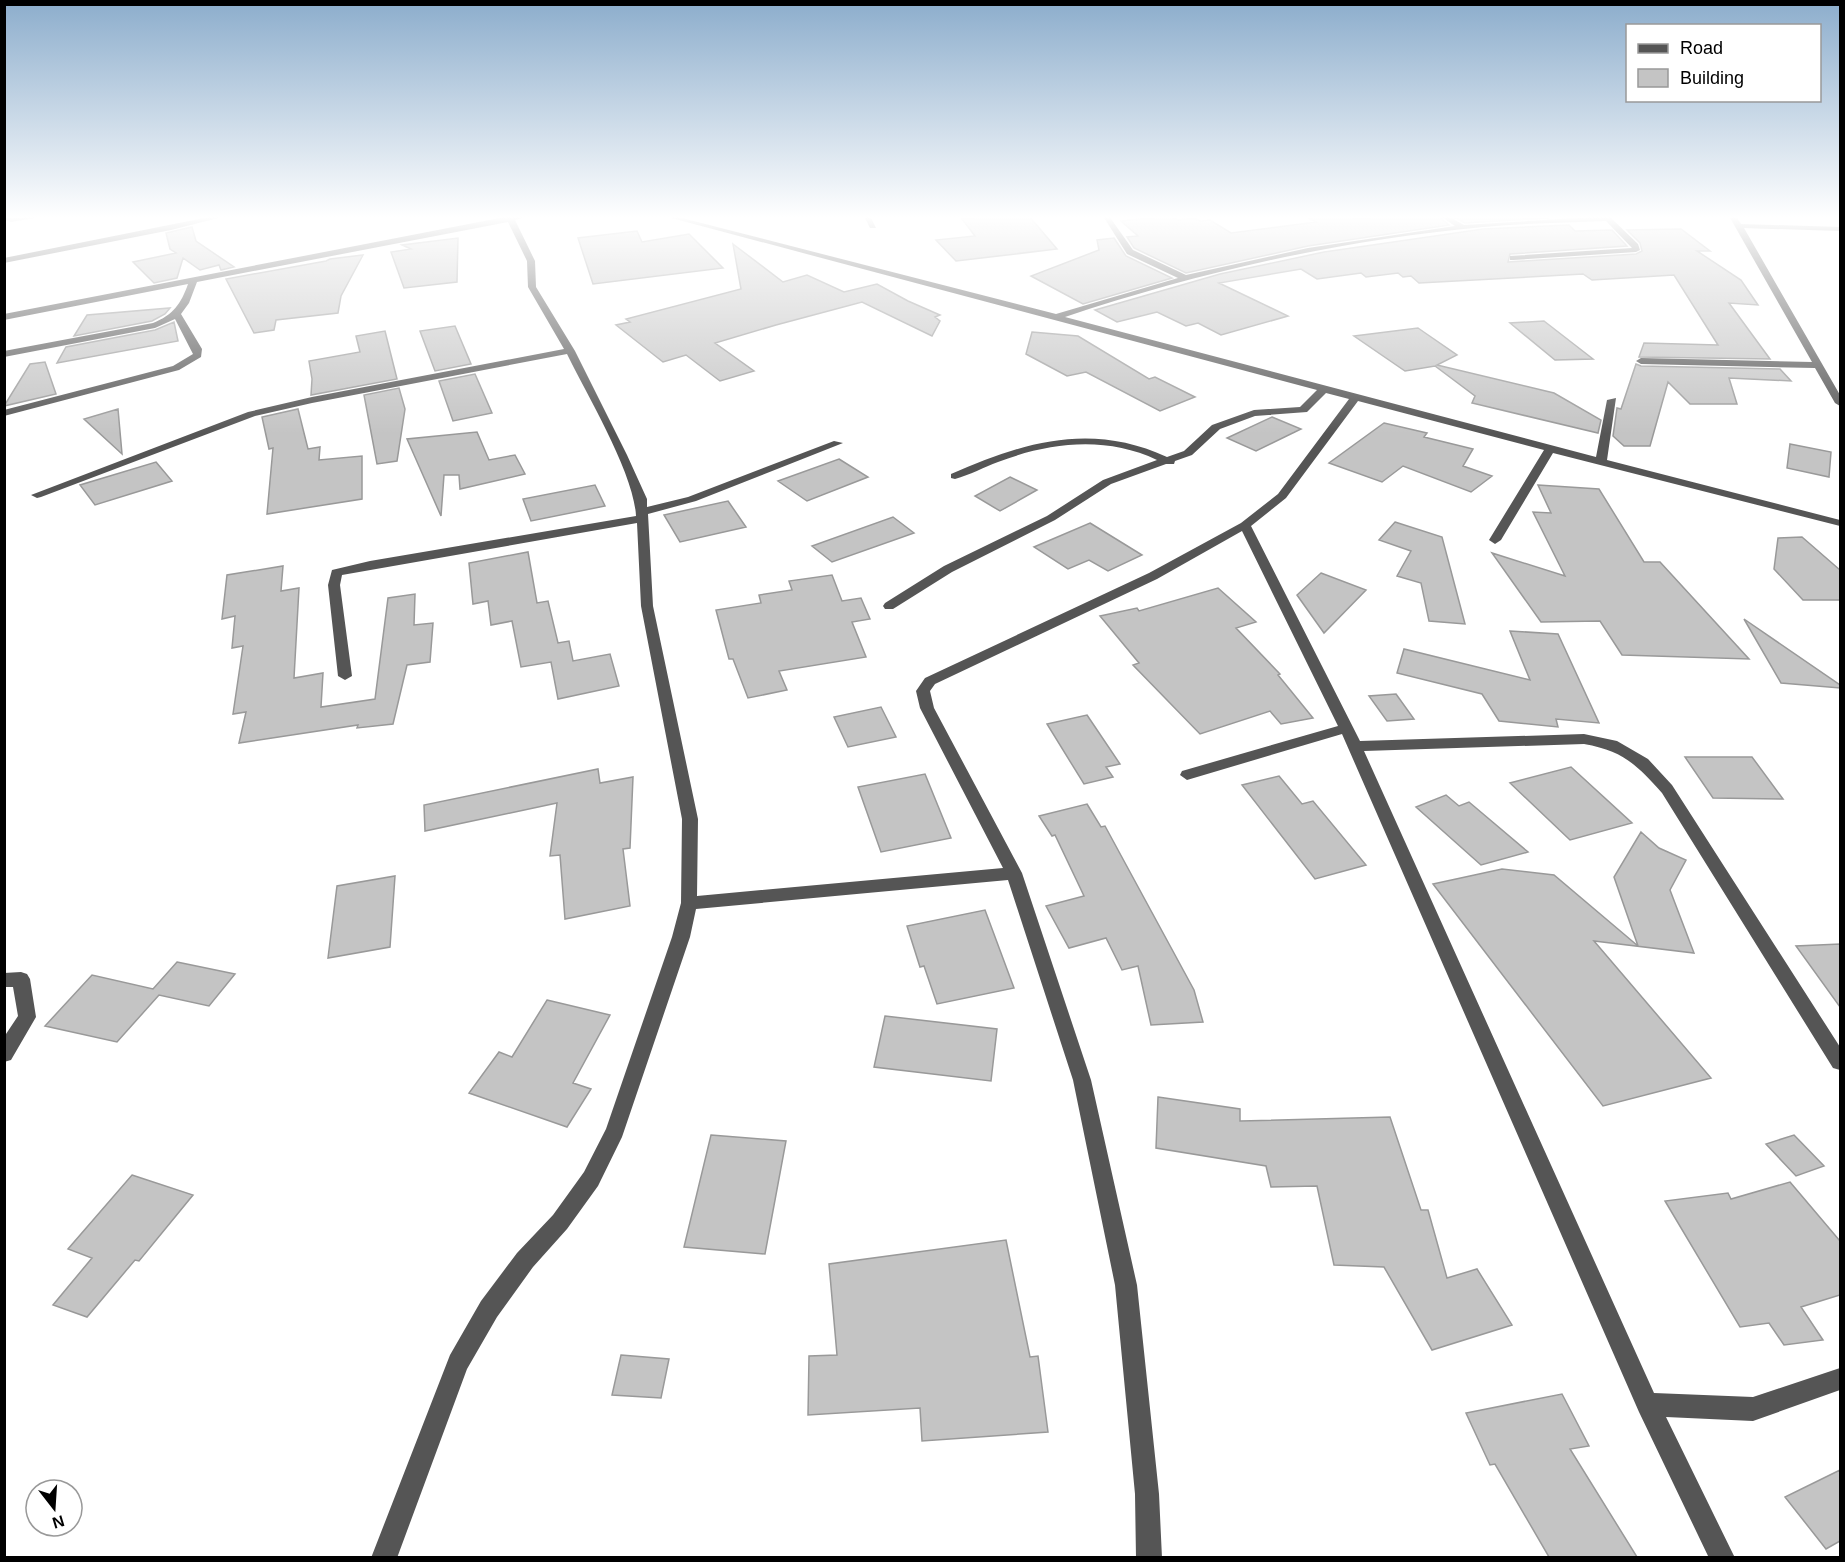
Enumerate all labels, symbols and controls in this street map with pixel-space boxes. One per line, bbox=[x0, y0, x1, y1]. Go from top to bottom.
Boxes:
legend bbox=[1626, 24, 1821, 102]
text: Road bbox=[1680, 38, 1723, 58]
text: Building bbox=[1680, 68, 1744, 88]
north arrow bbox=[24, 1478, 84, 1538]
text: N bbox=[50, 1512, 66, 1532]

